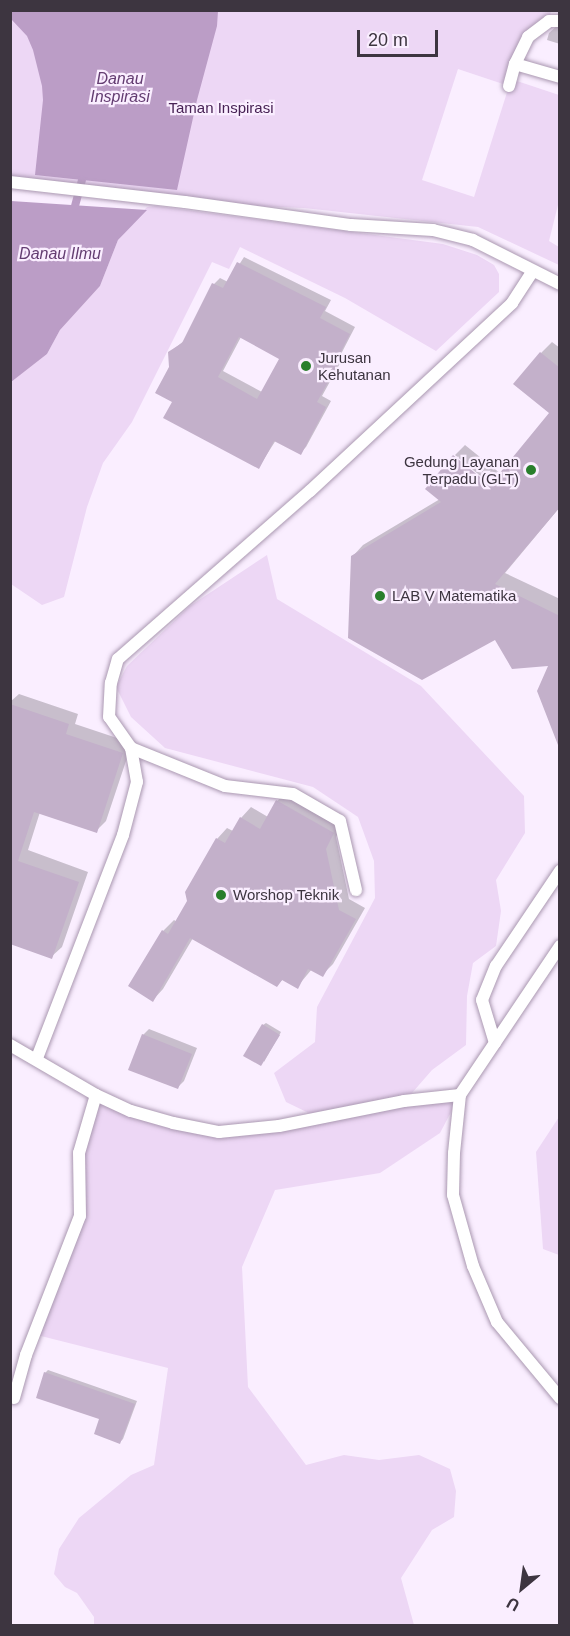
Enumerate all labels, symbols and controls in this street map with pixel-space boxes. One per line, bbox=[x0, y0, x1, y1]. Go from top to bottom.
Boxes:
scale bar bbox=[360, 18, 441, 56]
text: 20 m bbox=[368, 30, 408, 50]
water label: Danau Inspirasi bbox=[90, 69, 150, 107]
park label: Taman Inspirasi bbox=[168, 99, 274, 117]
water label: Danau Ilmu bbox=[19, 244, 101, 264]
place label: Jurusan Kehutanan bbox=[318, 348, 391, 383]
marker: Jurusan Kehutanan bbox=[299, 359, 313, 373]
place label: Gedung Layanan Terpadu (GLT) bbox=[404, 452, 519, 487]
marker: Gedung Layanan Terpadu (GLT) bbox=[524, 463, 538, 477]
place label: LAB V Matematika bbox=[392, 587, 516, 605]
marker: LAB V Matematika bbox=[373, 589, 387, 603]
place label: Worshop Teknik bbox=[233, 886, 339, 904]
marker: Worshop Teknik bbox=[214, 888, 228, 902]
north arrow bbox=[492, 1558, 552, 1618]
text: U bbox=[504, 1594, 522, 1614]

